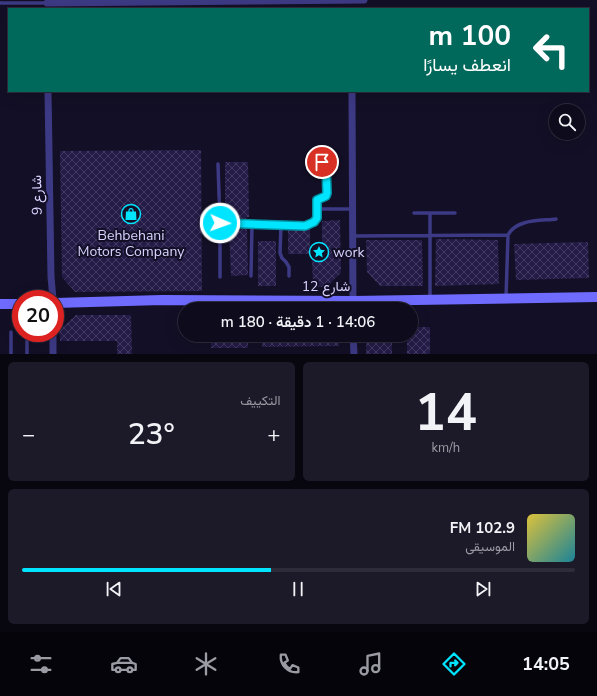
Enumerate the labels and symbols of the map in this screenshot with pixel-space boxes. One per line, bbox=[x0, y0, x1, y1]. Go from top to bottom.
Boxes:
pin bbox=[305, 145, 339, 179]
street label: شارع 9 bbox=[27, 175, 48, 215]
position arrow bbox=[199, 202, 241, 244]
shop icon: Behbehani Motors Company bbox=[120, 203, 142, 225]
place label: Behbehani Motors Company bbox=[78, 226, 185, 261]
place icon: work bbox=[308, 241, 330, 263]
place label: work bbox=[333, 243, 365, 262]
street label: شارع 12 bbox=[302, 277, 350, 297]
speed limit sign: 20 bbox=[12, 290, 64, 342]

